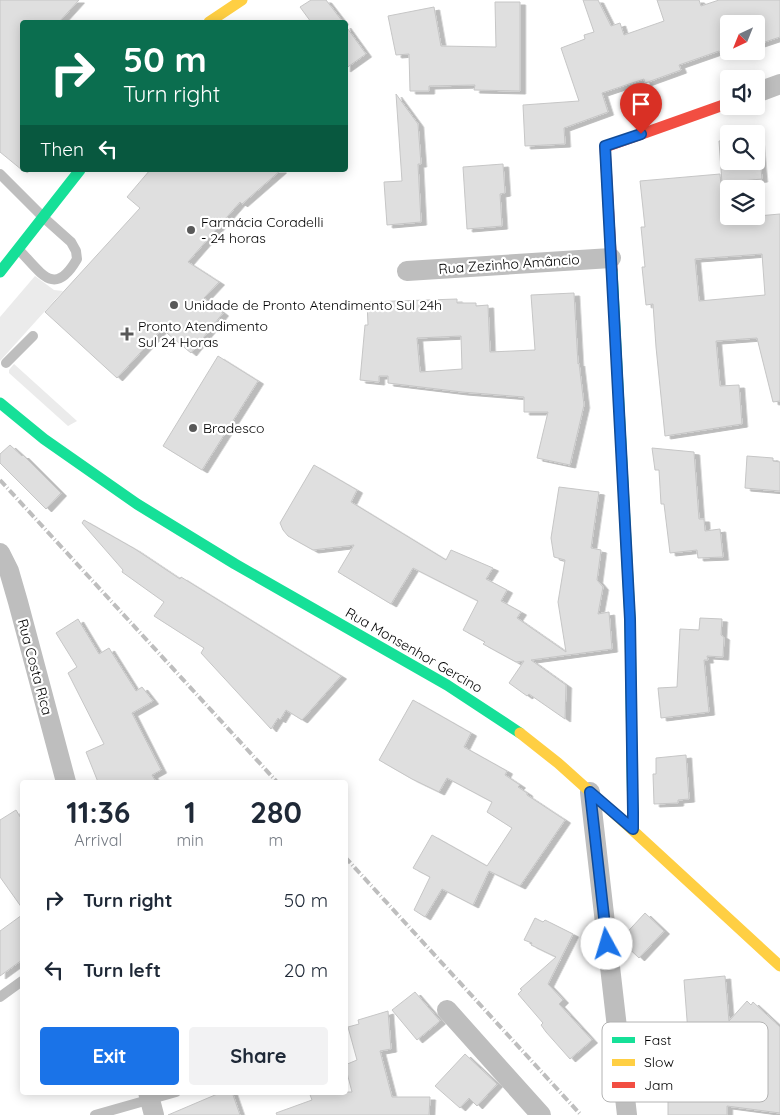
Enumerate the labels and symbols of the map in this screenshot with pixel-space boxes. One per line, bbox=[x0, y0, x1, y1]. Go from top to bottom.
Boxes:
north arrow bbox=[720, 15, 765, 60]
pin bbox=[620, 83, 662, 134]
place label: Farmácia Coradelli - 24 horas bbox=[201, 213, 323, 247]
marker: Farmácia Coradelli - 24 horas bbox=[185, 224, 197, 236]
street label: Rua Zezinho Amâncio bbox=[438, 250, 580, 278]
place label: Unidade de Pronto Atendimento Sul 24h bbox=[184, 296, 442, 314]
marker: Unidade de Pronto Atendimento Sul 24h bbox=[168, 299, 180, 311]
place label: Pronto Atendimento Sul 24 Horas bbox=[138, 317, 268, 351]
marker: Pronto Atendimento Sul 24 Horas bbox=[120, 327, 134, 341]
place label: Bradesco bbox=[203, 419, 265, 437]
marker: Bradesco bbox=[187, 422, 199, 434]
street label: Rua Monsenhor Gercino bbox=[342, 603, 486, 697]
street label: Rua Costa Rica bbox=[14, 617, 56, 717]
position arrow bbox=[580, 917, 632, 969]
legend bbox=[602, 1022, 768, 1102]
text: Fast bbox=[644, 1031, 672, 1049]
text: Slow bbox=[644, 1053, 674, 1071]
text: Jam bbox=[644, 1076, 673, 1094]

